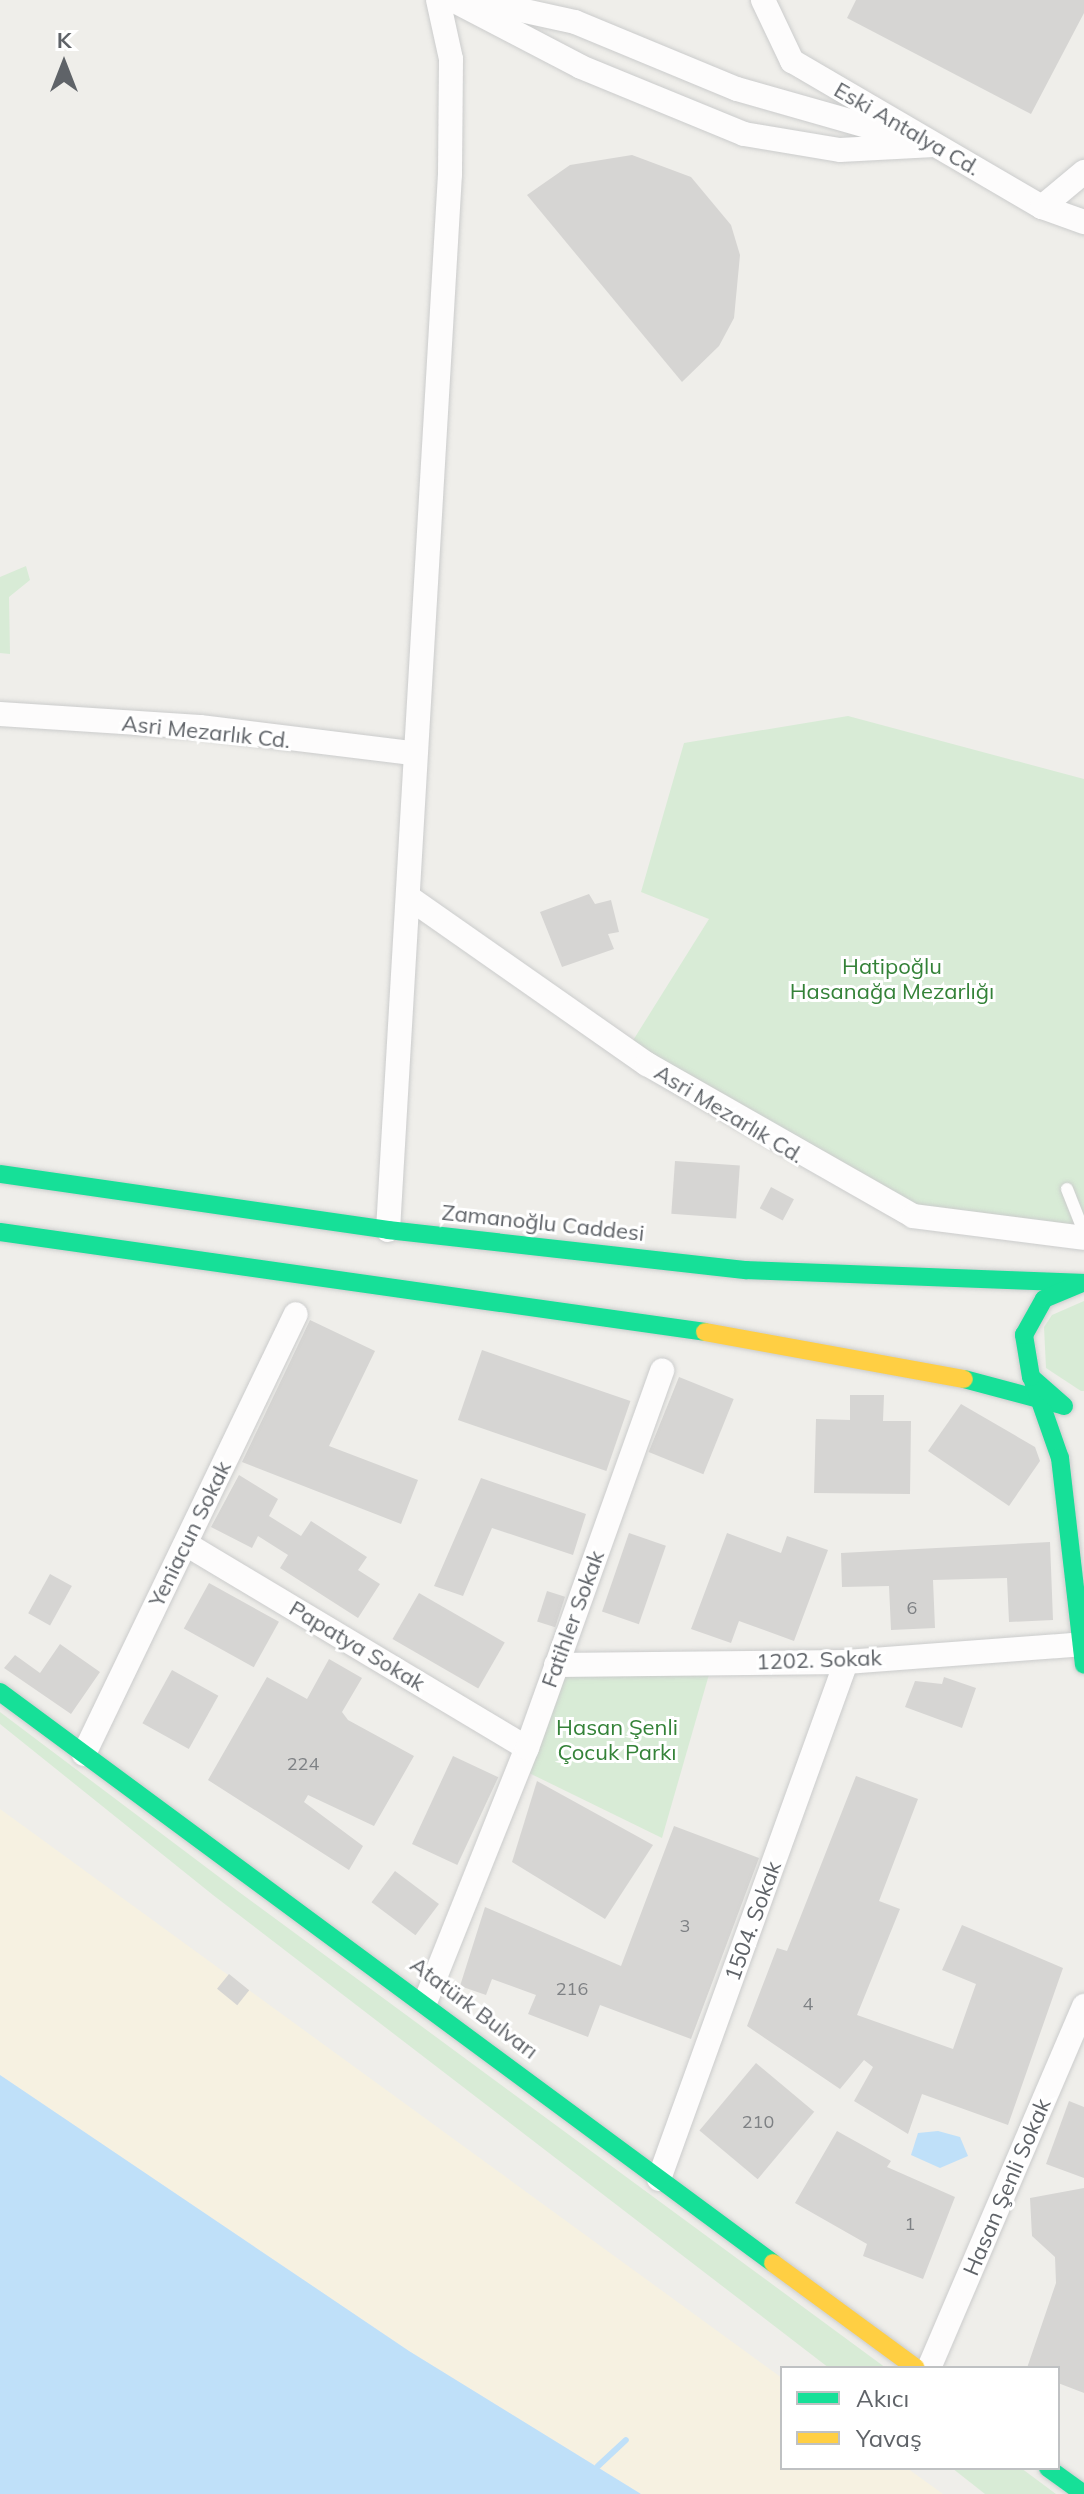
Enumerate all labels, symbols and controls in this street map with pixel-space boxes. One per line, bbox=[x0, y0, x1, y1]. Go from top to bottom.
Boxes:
north arrow bbox=[24, 24, 104, 104]
text: K bbox=[57, 26, 71, 54]
street label: Eski Antalya Cd. bbox=[829, 77, 985, 181]
street label: Asri Mezarlık Cd. bbox=[120, 710, 292, 754]
park label: Hatipoğlu Hasanağa Mezarlığı bbox=[790, 953, 994, 1004]
street label: Asri Mezarlık Cd. bbox=[650, 1059, 808, 1169]
street label: Zamanoğlu Caddesi bbox=[440, 1199, 646, 1247]
street label: Yeniacun Sokak bbox=[143, 1457, 237, 1611]
street label: Fatihler Sokak bbox=[536, 1547, 610, 1691]
street label: Papatya Sokak bbox=[284, 1595, 430, 1697]
house number: 6 bbox=[907, 1597, 917, 1619]
street label: 1202. Sokak bbox=[756, 1645, 882, 1675]
park label: Hasan Şenli Çocuk Parkı bbox=[556, 1714, 678, 1766]
house number: 224 bbox=[287, 1753, 319, 1775]
street label: 1504. Sokak bbox=[719, 1857, 787, 1985]
house number: 3 bbox=[680, 1915, 690, 1937]
street label: Atatürk Bulvarı bbox=[405, 1951, 543, 2065]
house number: 216 bbox=[556, 1978, 588, 2000]
house number: 4 bbox=[803, 1993, 813, 2015]
street label: Hasan Şenli Sokak bbox=[958, 2095, 1056, 2279]
house number: 210 bbox=[742, 2111, 774, 2133]
house number: 1 bbox=[905, 2213, 915, 2235]
legend bbox=[780, 2366, 1060, 2470]
text: Akıcı bbox=[856, 2383, 909, 2413]
text: Yavaş bbox=[856, 2423, 922, 2453]

